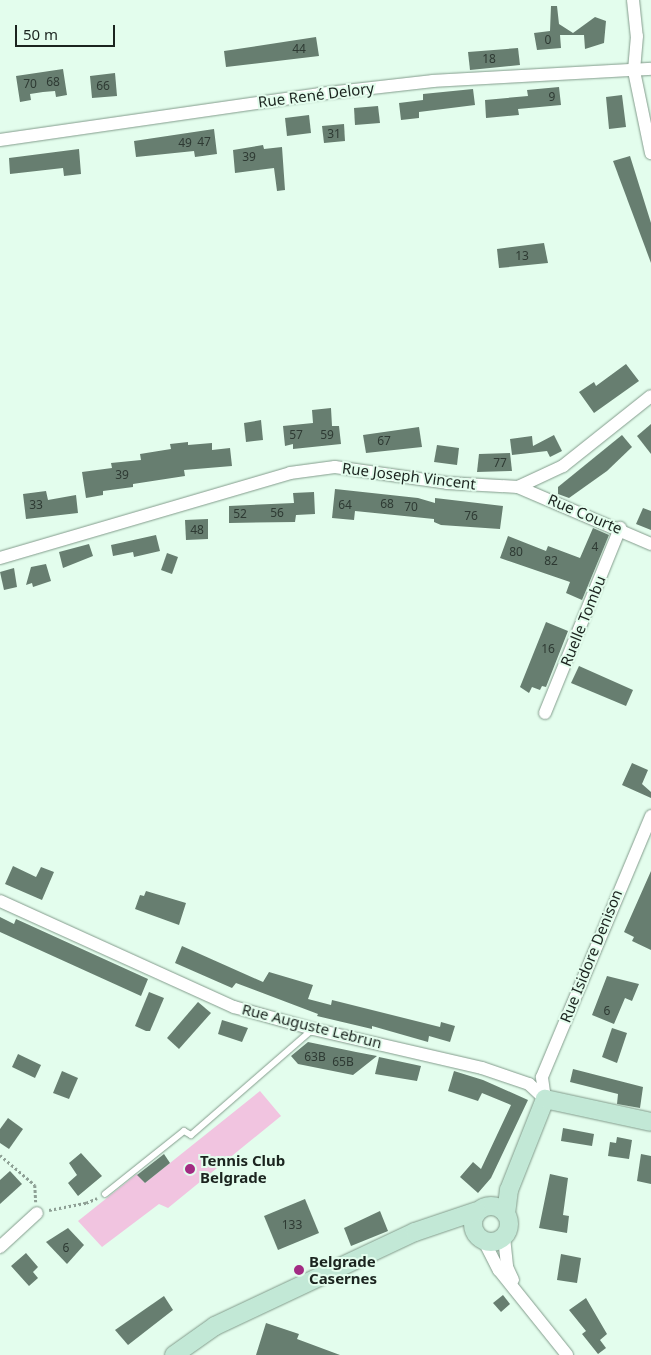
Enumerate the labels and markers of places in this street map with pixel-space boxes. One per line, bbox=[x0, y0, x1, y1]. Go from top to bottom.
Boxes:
place label: Tennis Club Belgrade bbox=[200, 1151, 285, 1186]
marker: Tennis Club Belgrade bbox=[184, 1163, 196, 1175]
place label: Belgrade Casernes bbox=[309, 1252, 377, 1287]
marker: Belgrade Casernes bbox=[293, 1264, 305, 1276]

